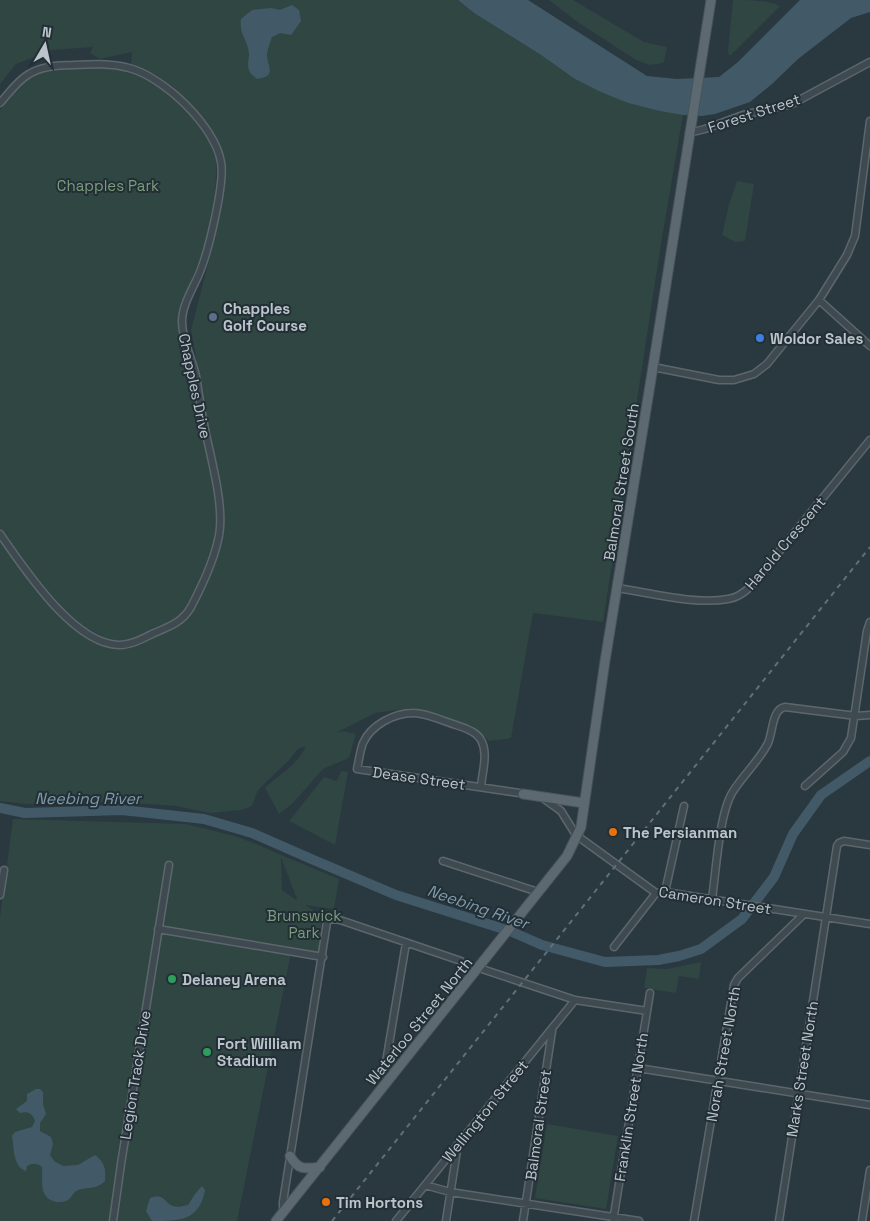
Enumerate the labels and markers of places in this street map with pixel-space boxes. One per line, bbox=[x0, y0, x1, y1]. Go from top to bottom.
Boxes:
place label: Chapples Golf Course bbox=[223, 299, 307, 335]
marker: Chapples Golf Course bbox=[207, 311, 219, 323]
place label: Woldor Sales bbox=[770, 329, 863, 348]
marker: Woldor Sales bbox=[754, 332, 766, 344]
place label: The Persianman bbox=[623, 823, 737, 842]
marker: The Persianman bbox=[607, 826, 619, 838]
place label: Delaney Arena bbox=[182, 970, 286, 989]
marker: Delaney Arena bbox=[166, 973, 178, 985]
place label: Fort William Stadium bbox=[217, 1034, 302, 1070]
marker: Fort William Stadium bbox=[201, 1046, 213, 1058]
place label: Tim Hortons bbox=[336, 1193, 423, 1212]
marker: Tim Hortons bbox=[320, 1196, 332, 1208]

